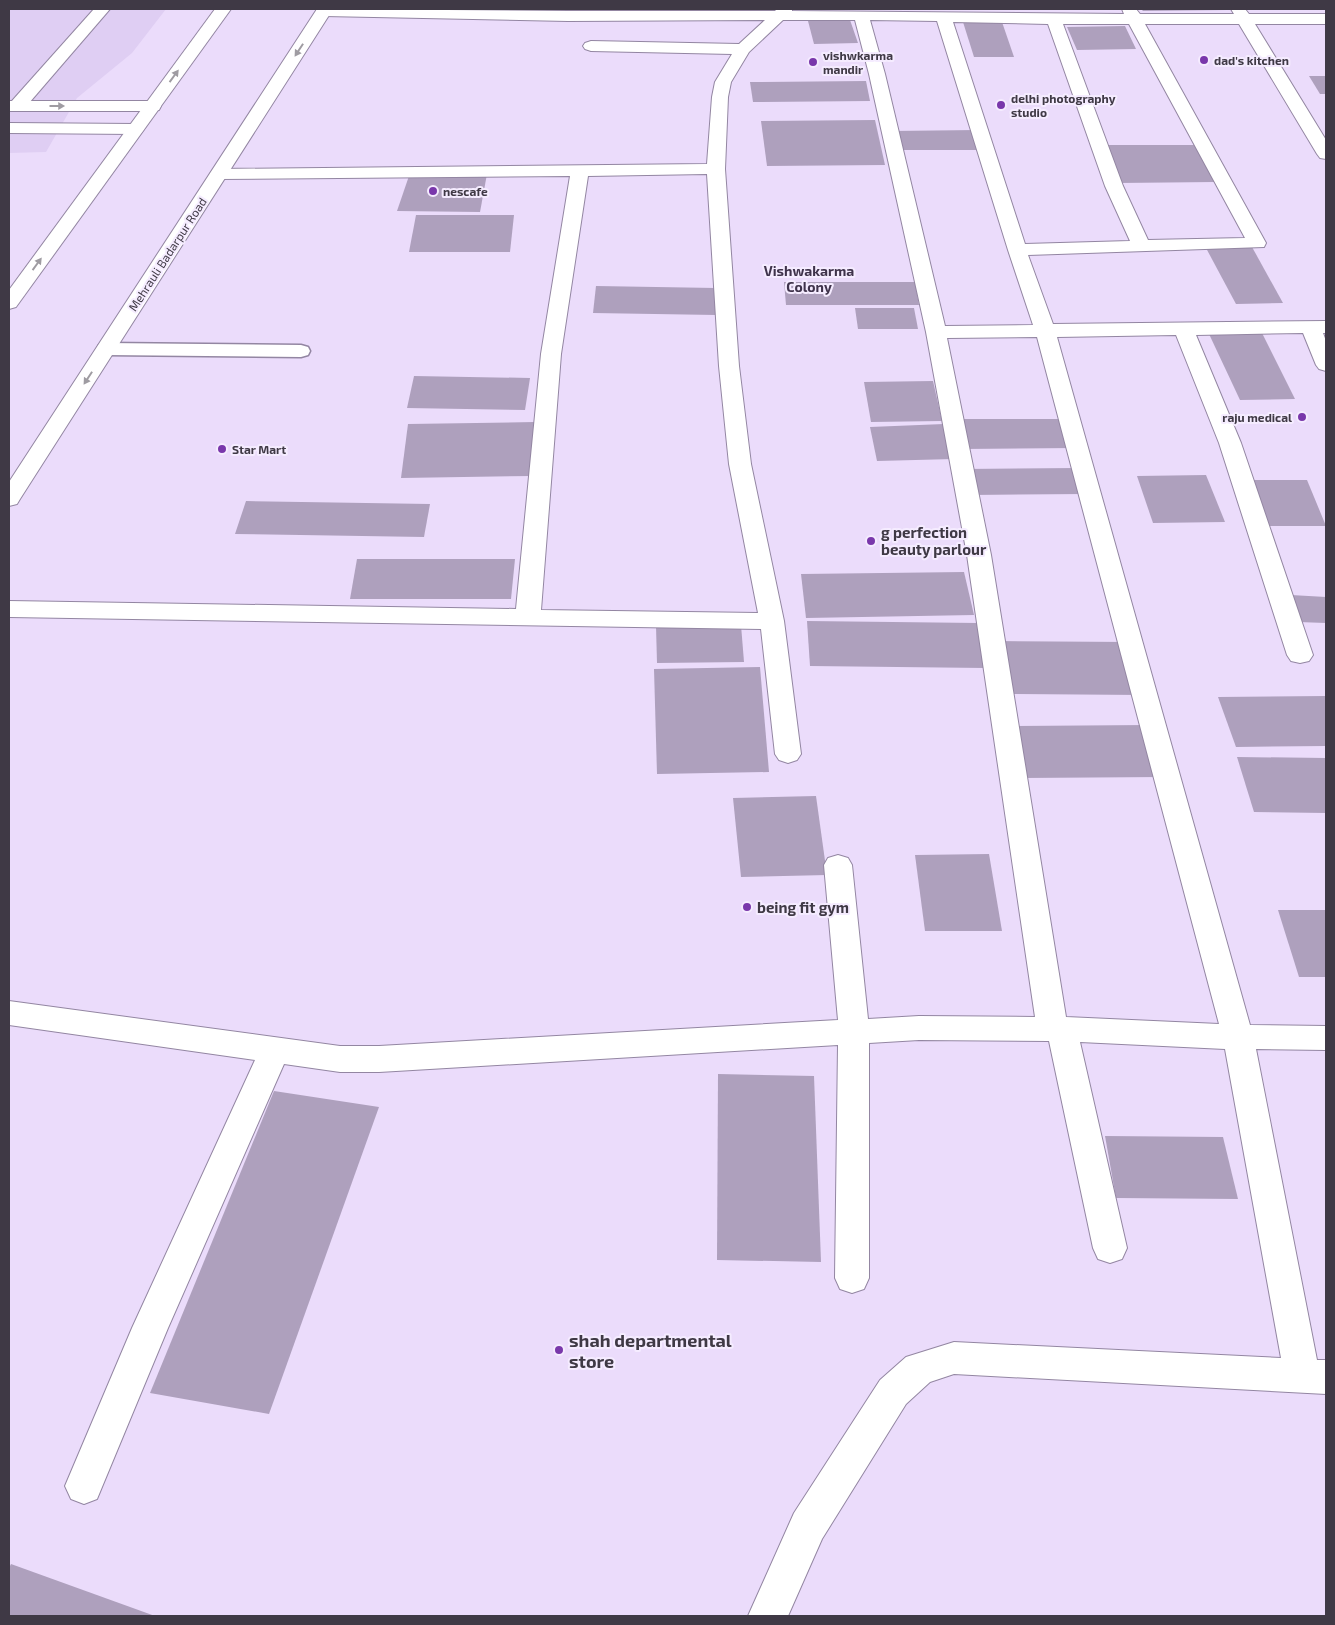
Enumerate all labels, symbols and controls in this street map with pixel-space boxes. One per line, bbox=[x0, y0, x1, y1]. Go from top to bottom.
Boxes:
one-way arrow bbox=[294, 43, 304, 56]
place label: vishwkarma mandir bbox=[823, 48, 893, 76]
place label: dad's kitchen bbox=[1214, 53, 1289, 67]
marker: dad's kitchen bbox=[1198, 54, 1210, 66]
marker: vishwkarma mandir bbox=[807, 56, 819, 68]
one-way arrow bbox=[169, 69, 179, 83]
place label: delhi photography studio bbox=[1011, 91, 1116, 119]
marker: delhi photography studio bbox=[995, 99, 1007, 111]
one-way arrow bbox=[50, 102, 66, 110]
place label: nescafe bbox=[443, 184, 488, 198]
marker: nescafe bbox=[427, 185, 439, 197]
street label: Mehrauli Badarpur Road bbox=[125, 195, 209, 313]
one-way arrow bbox=[32, 258, 43, 271]
district label: Vishwakarma Colony bbox=[764, 262, 854, 295]
one-way arrow bbox=[83, 371, 92, 384]
place label: raju medical bbox=[1222, 410, 1292, 425]
marker: raju medical bbox=[1296, 411, 1308, 423]
place label: Star Mart bbox=[232, 442, 286, 456]
marker: Star Mart bbox=[216, 443, 228, 455]
place label: g perfection beauty parlour bbox=[881, 523, 987, 559]
marker: g perfection beauty parlour bbox=[865, 535, 877, 547]
place label: being fit gym bbox=[757, 898, 849, 917]
marker: being fit gym bbox=[741, 901, 753, 913]
place label: shah departmental store bbox=[569, 1329, 732, 1372]
marker: shah departmental store bbox=[553, 1344, 565, 1356]

